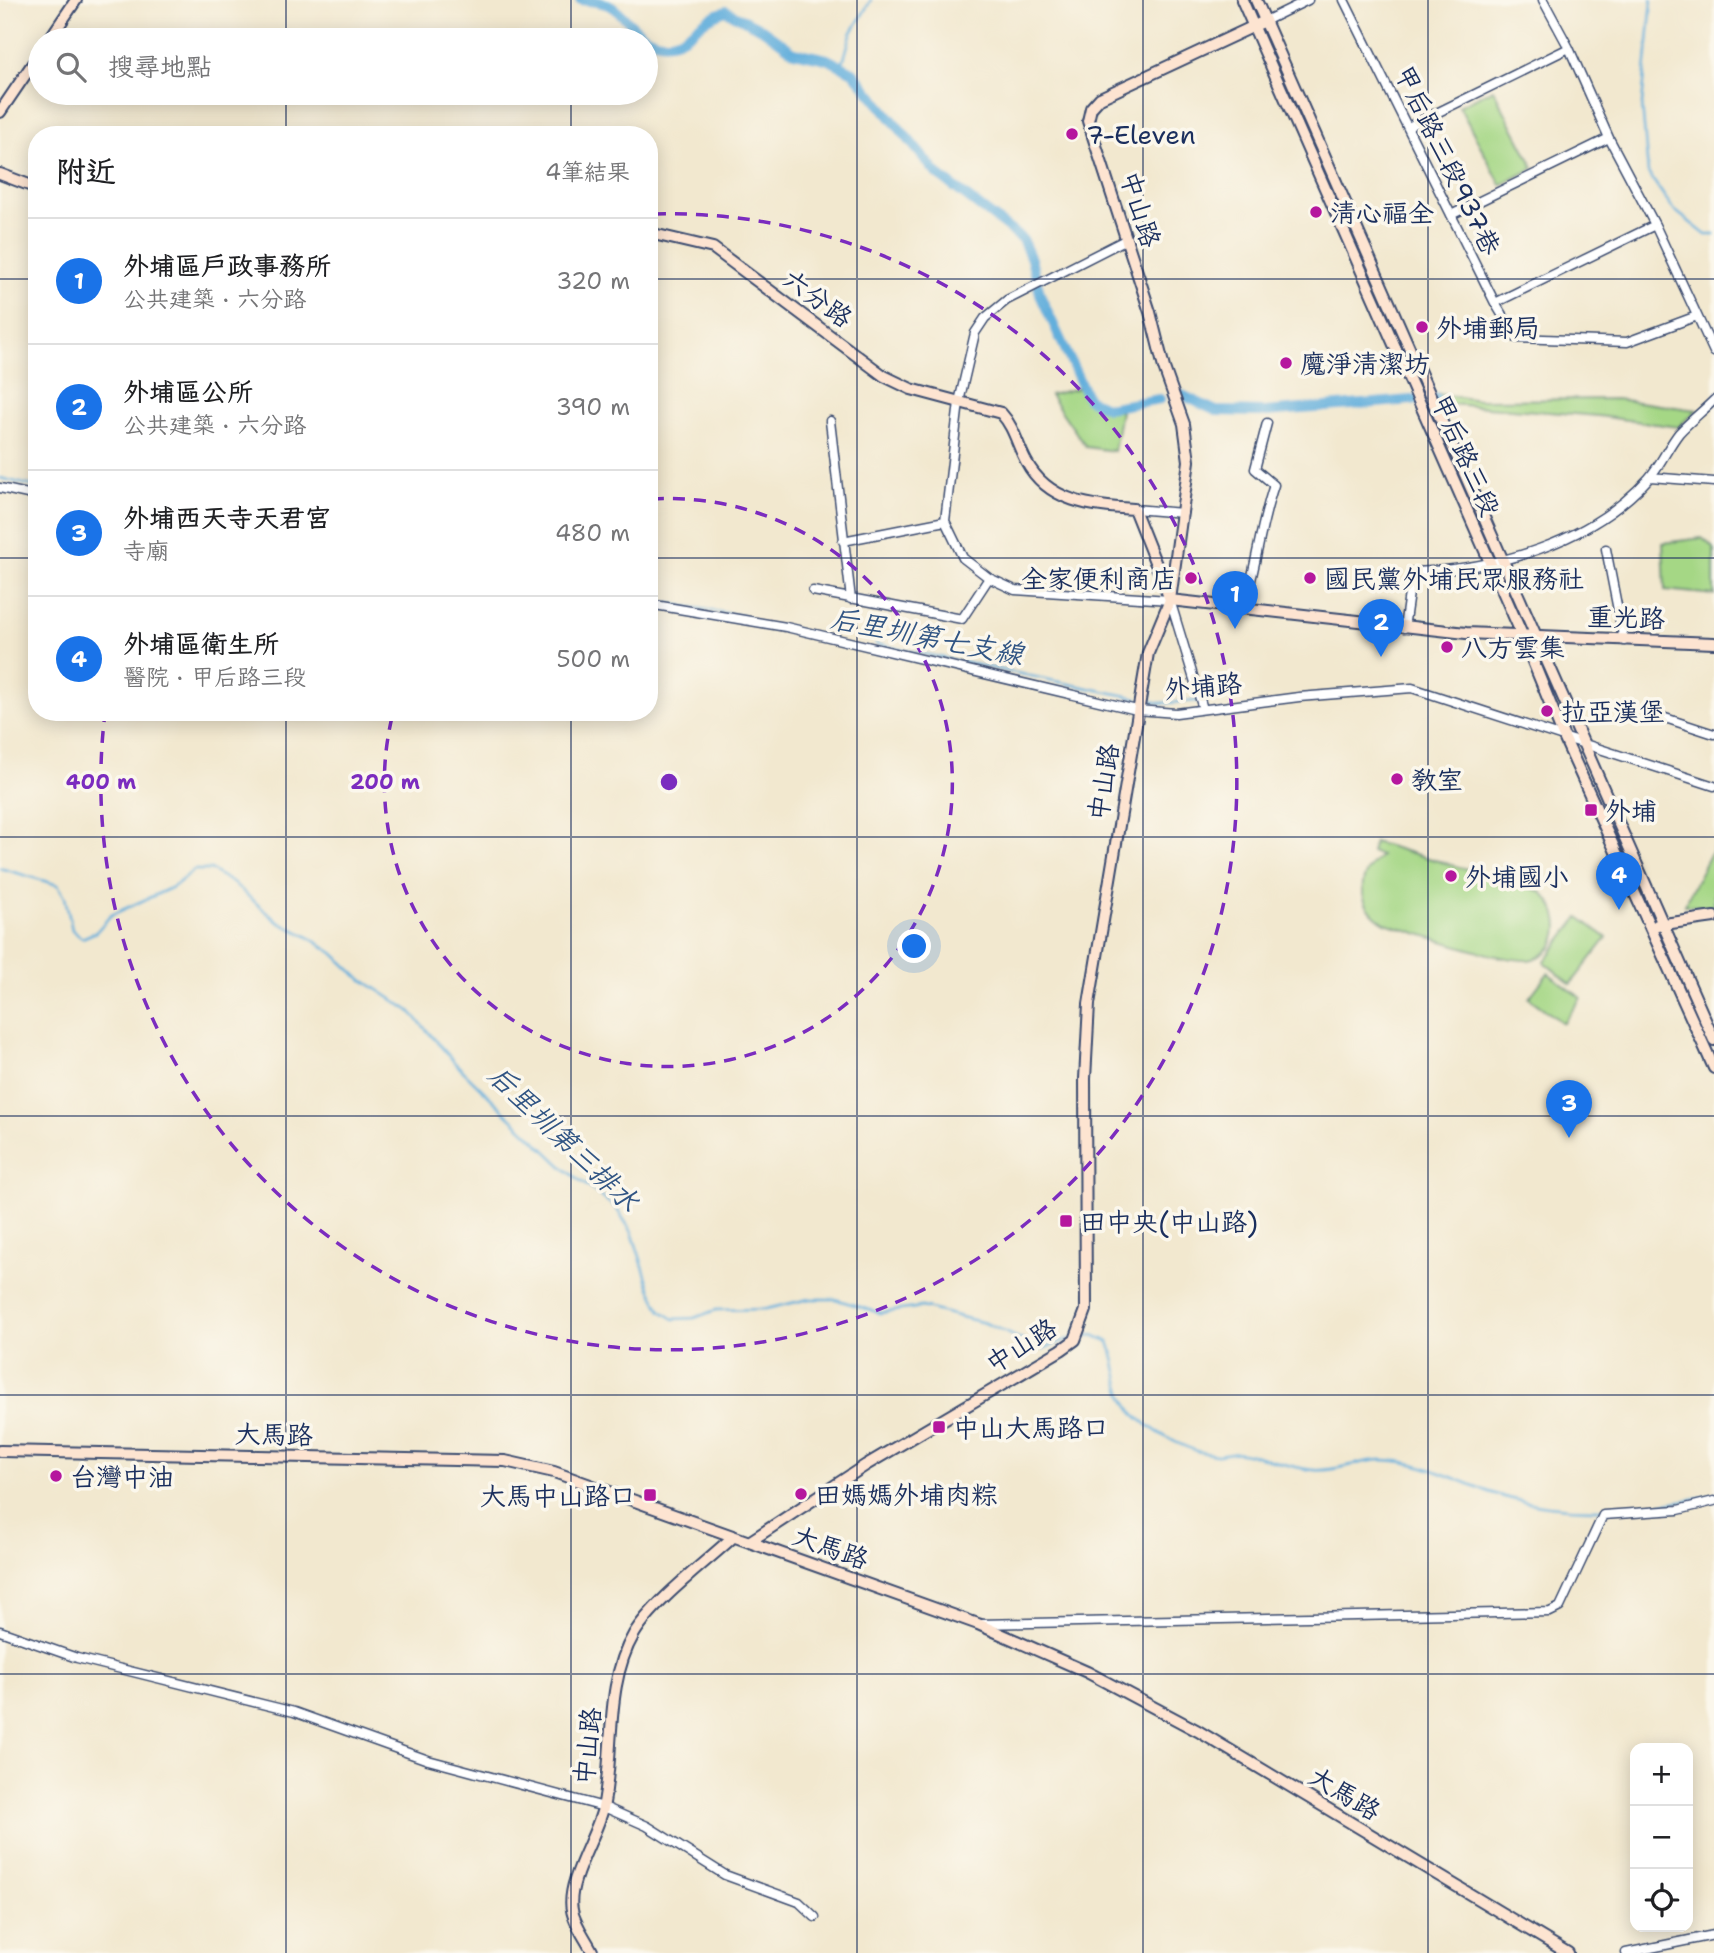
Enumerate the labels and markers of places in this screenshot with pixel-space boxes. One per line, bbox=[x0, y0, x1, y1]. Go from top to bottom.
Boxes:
place label: 7-Eleven bbox=[1086, 117, 1196, 152]
marker: 7-Eleven bbox=[1064, 126, 1080, 142]
place label: 清心福全 bbox=[1330, 195, 1434, 230]
marker: 清心福全 bbox=[1308, 204, 1324, 220]
place label: 外埔郵局 bbox=[1436, 310, 1540, 345]
marker: 外埔郵局 bbox=[1414, 319, 1430, 335]
place label: 魔淨清潔坊 bbox=[1300, 346, 1430, 381]
marker: 魔淨清潔坊 bbox=[1278, 355, 1294, 371]
place label: 全家便利商店 bbox=[1021, 561, 1177, 596]
place label: 國民黨外埔民眾服務社 bbox=[1324, 561, 1584, 596]
marker: 全家便利商店 bbox=[1183, 570, 1199, 586]
marker: 國民黨外埔民眾服務社 bbox=[1302, 570, 1318, 586]
pin: 1 bbox=[1212, 571, 1258, 629]
pin: 2 bbox=[1358, 599, 1404, 657]
place label: 八方雲集 bbox=[1461, 630, 1565, 665]
marker: 八方雲集 bbox=[1439, 639, 1455, 655]
place label: 拉亞漢堡 bbox=[1561, 694, 1665, 729]
marker: 拉亞漢堡 bbox=[1539, 703, 1555, 719]
place label: 教室 bbox=[1411, 762, 1463, 797]
centre of rings bbox=[657, 770, 681, 794]
marker: 教室 bbox=[1389, 771, 1405, 787]
place label: 外埔 bbox=[1605, 793, 1657, 828]
marker: 外埔 bbox=[1583, 802, 1599, 818]
pin: 4 bbox=[1596, 852, 1642, 910]
place label: 外埔國小 bbox=[1465, 859, 1569, 894]
marker: 外埔國小 bbox=[1443, 868, 1459, 884]
pin: 3 bbox=[1546, 1080, 1592, 1138]
place label: 田中央(中山路) bbox=[1080, 1204, 1258, 1239]
marker: 田中央(中山路) bbox=[1058, 1213, 1074, 1229]
place label: 中山大馬路口 bbox=[953, 1410, 1109, 1445]
marker: 中山大馬路口 bbox=[931, 1419, 947, 1435]
place label: 台灣中油 bbox=[70, 1459, 174, 1494]
marker: 台灣中油 bbox=[48, 1468, 64, 1484]
place label: 田媽媽外埔肉粽 bbox=[815, 1477, 997, 1512]
place label: 大馬中山路口 bbox=[480, 1478, 636, 1513]
marker: 田媽媽外埔肉粽 bbox=[793, 1486, 809, 1502]
marker: 大馬中山路口 bbox=[642, 1487, 658, 1503]

